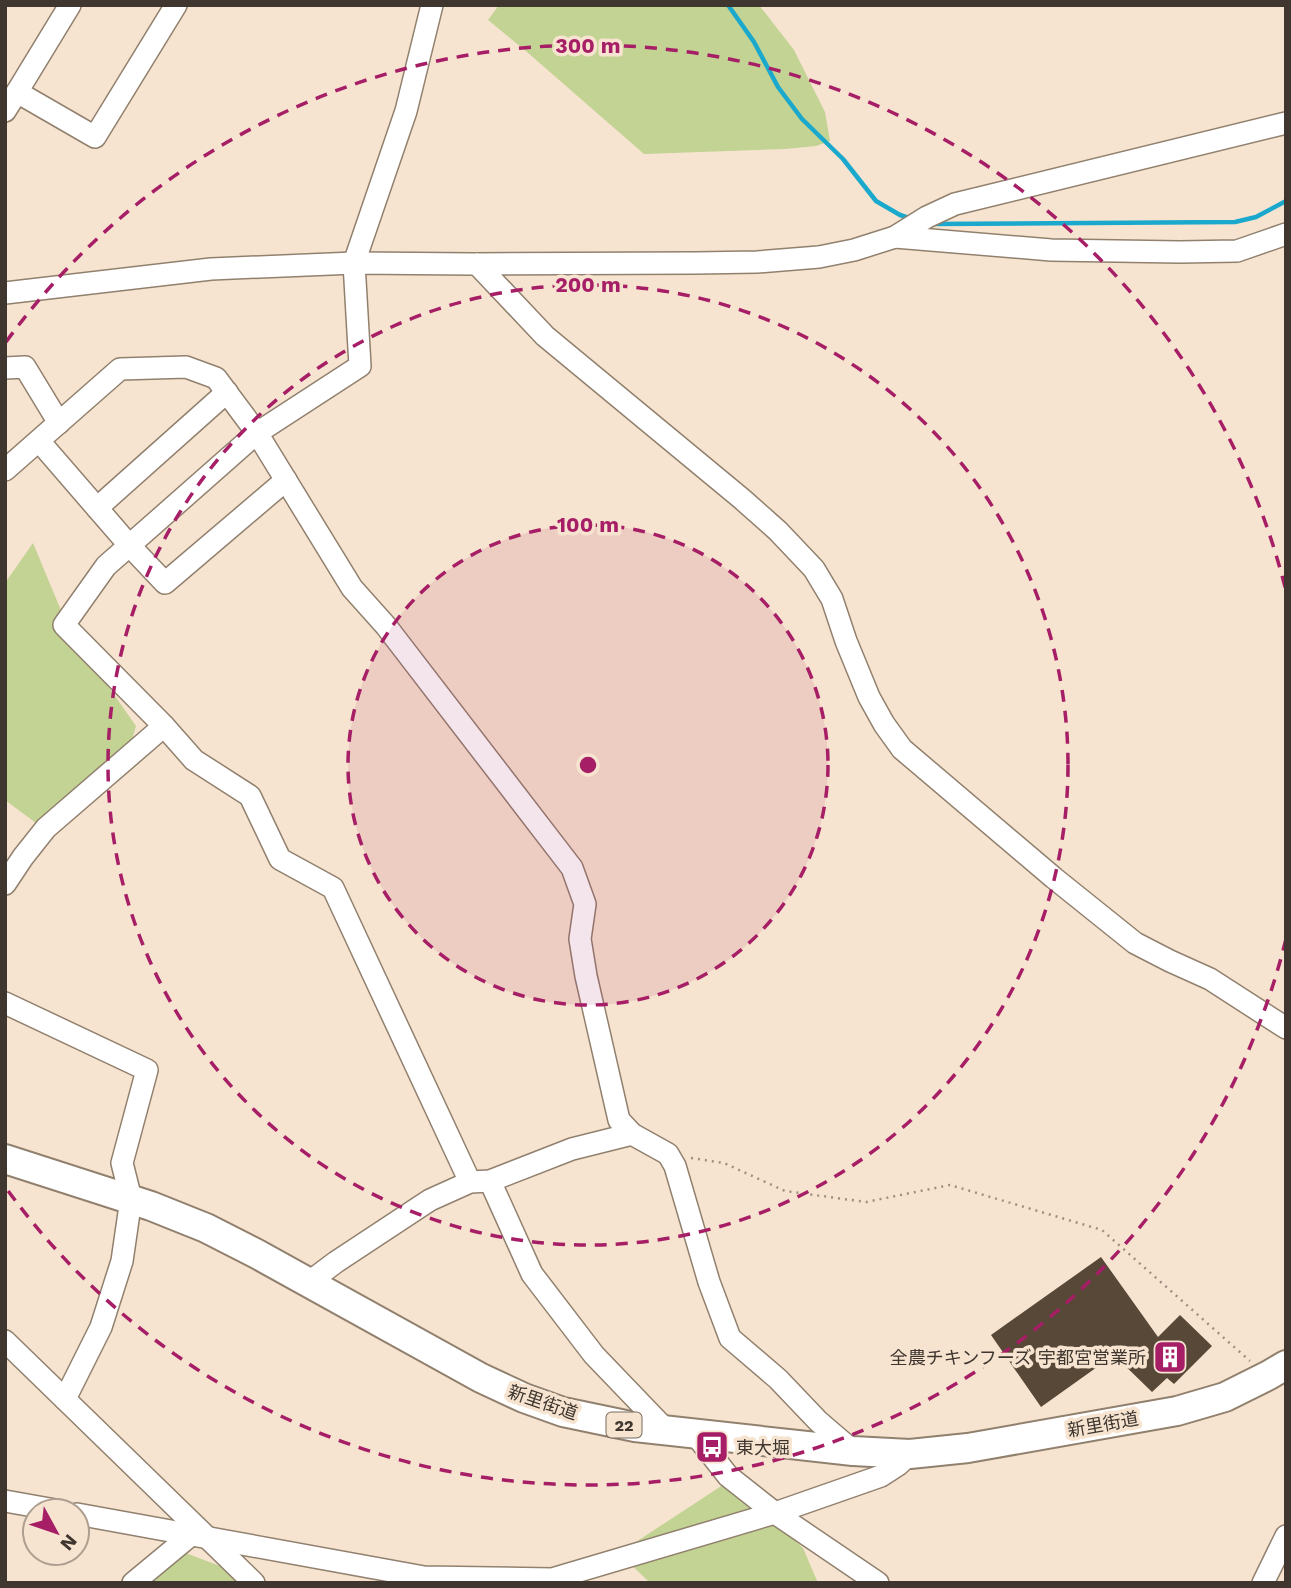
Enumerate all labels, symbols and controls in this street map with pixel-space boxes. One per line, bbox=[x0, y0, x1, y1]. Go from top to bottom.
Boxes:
text: 300 m bbox=[555, 33, 621, 58]
text: 200 m bbox=[555, 272, 621, 297]
text: 100 m bbox=[557, 512, 619, 537]
centre of rings bbox=[576, 753, 600, 777]
building icon: 全農チキンフーズ 宇都宮営業所 bbox=[1151, 1338, 1189, 1376]
place label: 全農チキンフーズ 宇都宮営業所 bbox=[890, 1347, 1146, 1368]
street label: 新里街道 bbox=[506, 1380, 580, 1424]
street label: 新里街道 bbox=[1066, 1407, 1140, 1441]
road number: 22 bbox=[606, 1413, 642, 1438]
bus stop icon: 東大堀 bbox=[693, 1428, 731, 1466]
place label: 東大堀 bbox=[736, 1437, 790, 1458]
north arrow bbox=[21, 1497, 91, 1567]
text: N bbox=[55, 1530, 82, 1555]

